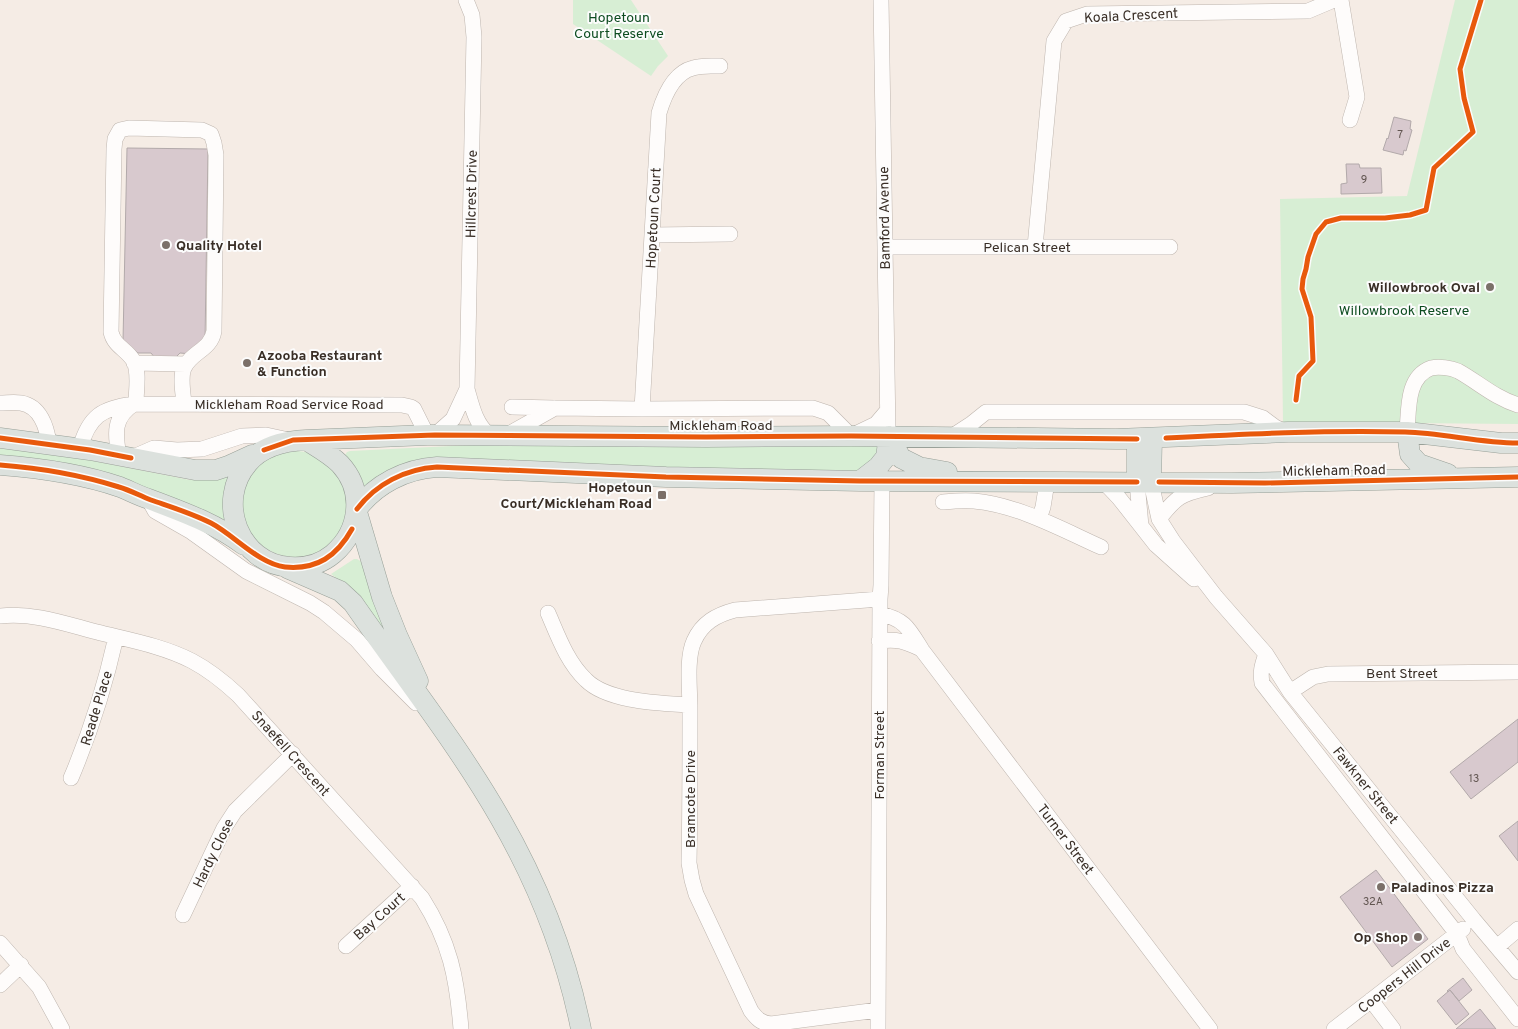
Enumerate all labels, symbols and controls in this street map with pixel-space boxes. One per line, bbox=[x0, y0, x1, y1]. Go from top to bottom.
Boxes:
street label: Koala Crescent bbox=[1084, 6, 1179, 27]
park label: Hopetoun Court Reserve bbox=[574, 10, 664, 43]
house number: 7 bbox=[1397, 128, 1403, 142]
street label: Hillcrest Drive bbox=[463, 150, 482, 238]
street label: Bamford Avenue bbox=[876, 166, 895, 270]
street label: Hopetoun Court bbox=[643, 167, 666, 269]
house number: 9 bbox=[1361, 173, 1367, 187]
place label: Quality Hotel bbox=[176, 238, 262, 255]
marker: Quality Hotel bbox=[160, 239, 172, 251]
street label: Pelican Street bbox=[983, 240, 1071, 257]
place label: Willowbrook Oval bbox=[1368, 280, 1480, 297]
marker: Willowbrook Oval bbox=[1484, 281, 1496, 293]
park label: Willowbrook Reserve bbox=[1339, 303, 1469, 320]
place label: Azooba Restaurant & Function bbox=[257, 348, 382, 381]
marker: Azooba Restaurant & Function bbox=[241, 357, 253, 369]
street label: Mickleham Road Service Road bbox=[194, 397, 384, 414]
street label: Mickleham Road bbox=[669, 418, 773, 435]
street label: Mickleham Road bbox=[1282, 462, 1386, 481]
place label: Hopetoun Court/Mickleham Road bbox=[501, 480, 652, 513]
marker: Hopetoun Court/Mickleham Road bbox=[656, 489, 668, 501]
street label: Bent Street bbox=[1366, 666, 1438, 683]
street label: Reade Place bbox=[78, 669, 117, 748]
street label: Snaefell Crescent bbox=[247, 708, 333, 800]
street label: Forman Street bbox=[872, 710, 889, 800]
street label: Fawkner Street bbox=[1328, 744, 1401, 828]
street label: Bramcote Drive bbox=[683, 750, 700, 848]
house number: 13 bbox=[1469, 772, 1479, 786]
street label: Turner Street bbox=[1033, 801, 1097, 879]
street label: Hardy Close bbox=[190, 816, 238, 891]
place label: Paladinos Pizza bbox=[1391, 880, 1494, 897]
marker: Paladinos Pizza bbox=[1375, 881, 1387, 893]
street label: Bay Court bbox=[351, 890, 409, 945]
house number: 32A bbox=[1363, 895, 1383, 909]
place label: Op Shop bbox=[1353, 930, 1408, 947]
marker: Op Shop bbox=[1412, 931, 1424, 943]
street label: Coopers Hill Drive bbox=[1355, 935, 1455, 1018]

